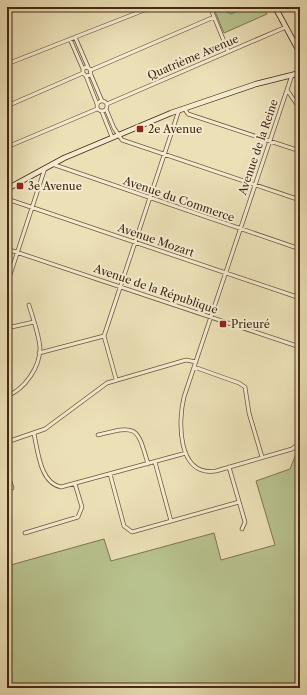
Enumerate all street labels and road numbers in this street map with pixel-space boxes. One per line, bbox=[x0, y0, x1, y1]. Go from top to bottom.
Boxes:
street label: Quatrième Avenue bbox=[145, 31, 241, 83]
street label: Avenue de la Reine bbox=[235, 97, 281, 198]
street label: Avenue du Commerce bbox=[121, 173, 236, 225]
street label: Avenue Mozart bbox=[115, 220, 196, 260]
street label: Avenue de la République bbox=[91, 261, 220, 317]

